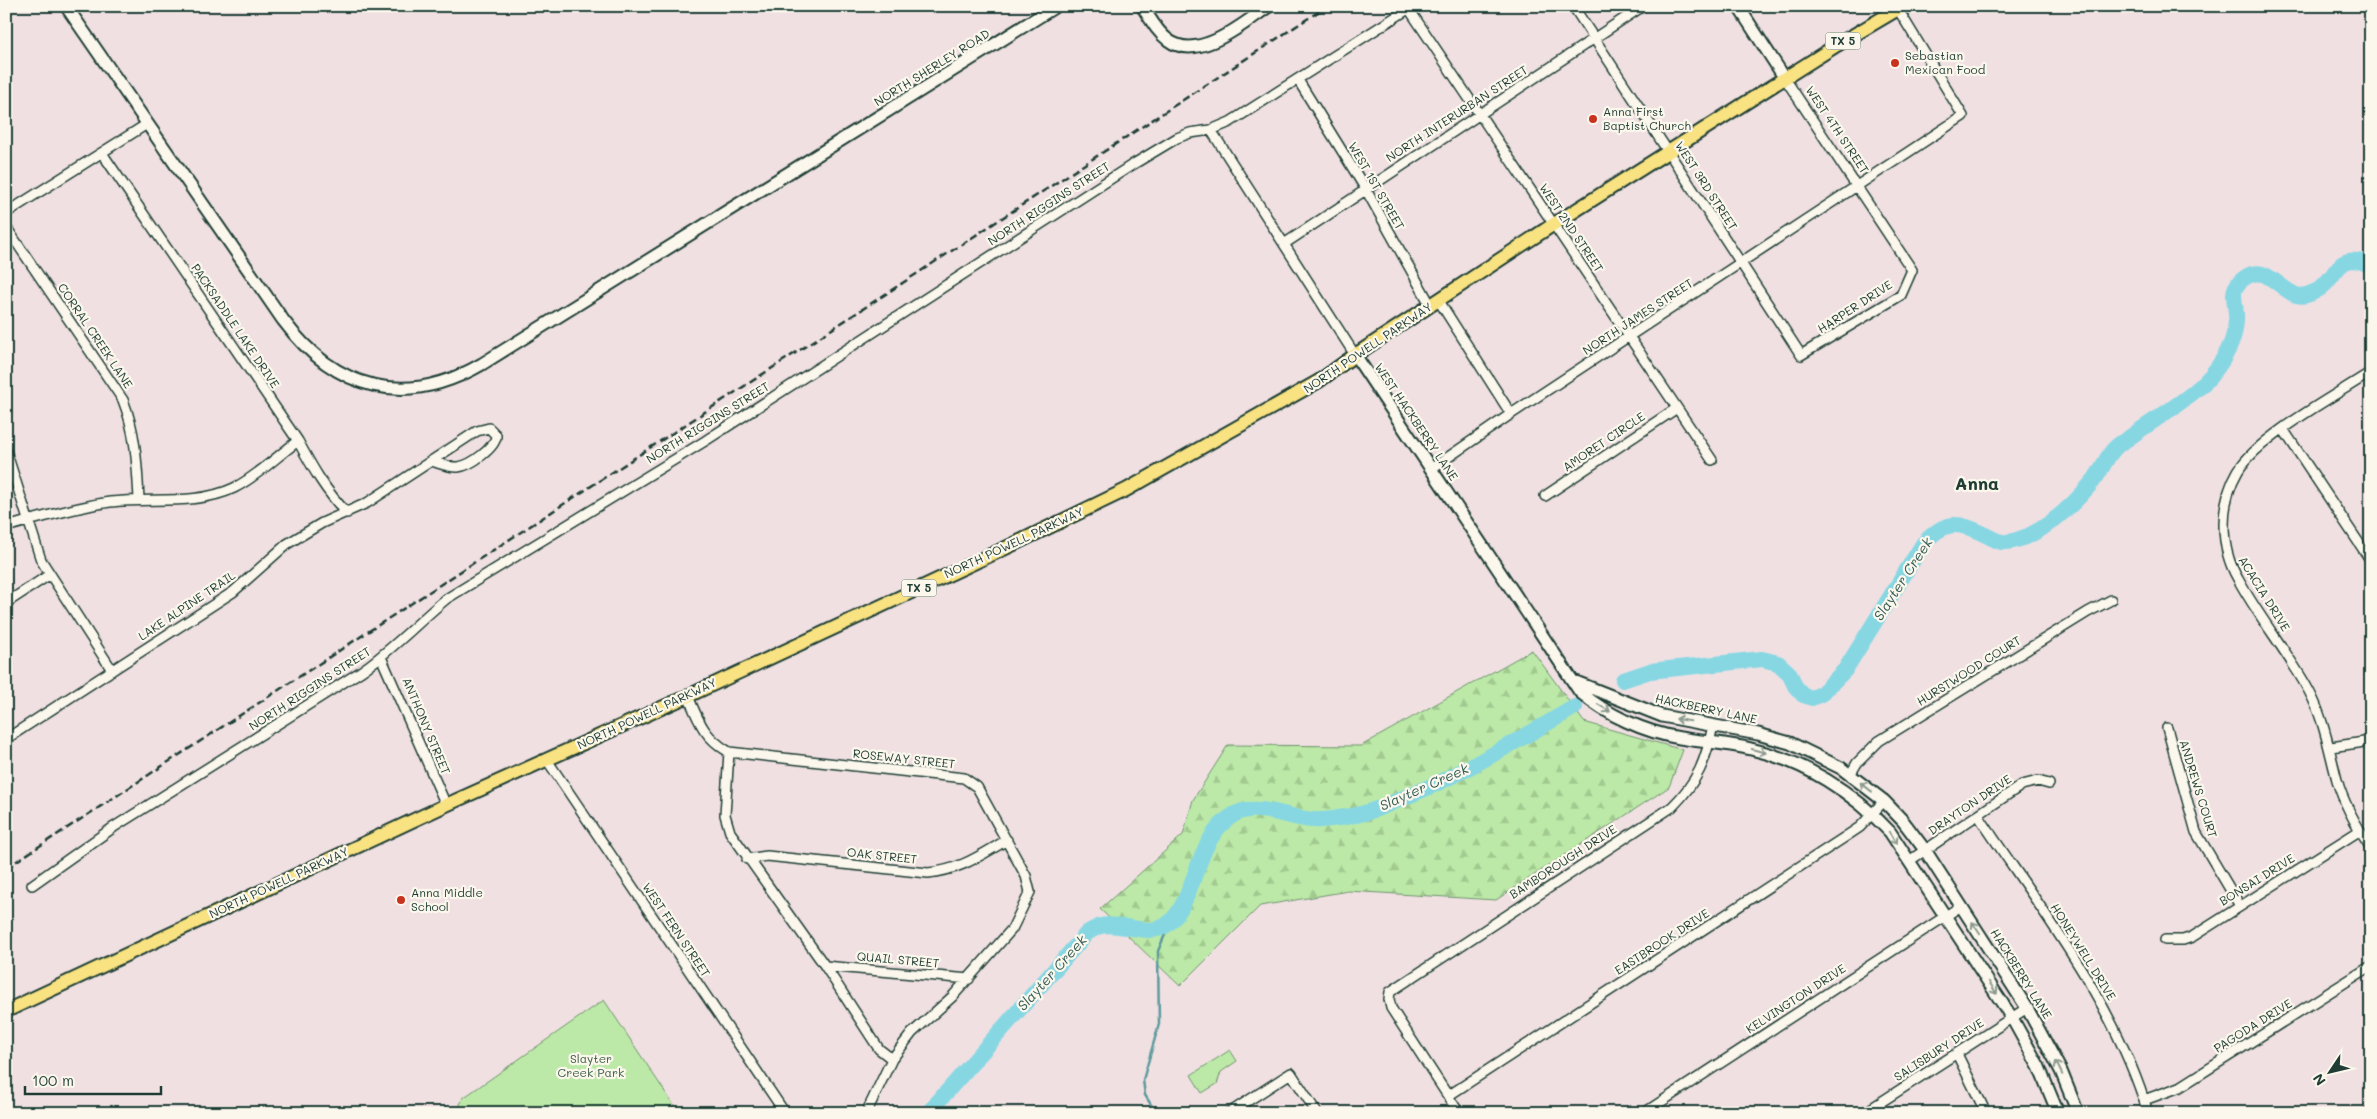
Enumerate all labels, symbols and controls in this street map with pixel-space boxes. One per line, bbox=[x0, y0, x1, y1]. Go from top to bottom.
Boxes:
street label: NORTH SHERLEY ROAD bbox=[871, 25, 992, 109]
road number: TX 5 bbox=[1826, 32, 1860, 49]
place label: Sebastian Mexican Food bbox=[1905, 47, 1986, 77]
marker: Sebastian Mexican Food bbox=[1889, 57, 1901, 69]
street label: NORTH INTERURBAN STREET bbox=[1382, 61, 1531, 165]
street label: WEST 4TH STREET bbox=[1803, 83, 1873, 177]
place label: Anna First Baptist Church bbox=[1603, 103, 1691, 133]
marker: Anna First Baptist Church bbox=[1587, 113, 1599, 125]
street label: WEST 3RD STREET bbox=[1672, 138, 1742, 233]
street label: WEST 1ST STREET bbox=[1345, 139, 1409, 233]
street label: NORTH RIGGINS STREET bbox=[984, 158, 1113, 249]
street label: WEST 2ND STREET bbox=[1536, 180, 1608, 275]
street label: PACKSADDLE LAKE DRIVE bbox=[188, 260, 284, 391]
street label: NORTH JAMES STREET bbox=[1579, 274, 1696, 358]
street label: HARPER DRIVE bbox=[1814, 276, 1895, 336]
street label: CORRAL CREEK LANE bbox=[55, 280, 137, 391]
street label: NORTH POWELL PARKWAY bbox=[1300, 298, 1435, 396]
street label: WEST HACKBERRY LANE bbox=[1371, 360, 1462, 483]
street label: NORTH RIGGINS STREET bbox=[643, 378, 772, 467]
street label: AMORET CIRCLE bbox=[1559, 408, 1648, 475]
district label: Anna bbox=[1955, 471, 1999, 495]
street label: NORTH POWELL PARKWAY bbox=[941, 503, 1086, 582]
water label: Slayter Creek bbox=[1869, 533, 1937, 624]
street label: ACACIA DRIVE bbox=[2235, 553, 2294, 634]
street label: LAKE ALPINE TRAIL bbox=[135, 566, 239, 644]
road number: TX 5 bbox=[902, 580, 936, 596]
street label: HURSTWOOD COURT bbox=[1913, 631, 2024, 709]
street label: NORTH RIGGINS STREET bbox=[245, 643, 374, 734]
street label: NORTH POWELL PARKWAY bbox=[574, 674, 719, 753]
street label: ANTHONY STREET bbox=[399, 675, 455, 777]
street label: HACKBERRY LANE bbox=[1654, 689, 1759, 727]
one-way arrow bbox=[1597, 704, 1611, 714]
one-way arrow bbox=[1676, 715, 1692, 725]
street label: ANDREWS COURT bbox=[2176, 738, 2222, 840]
street label: ROSEWAY STREET bbox=[852, 745, 956, 771]
one-way arrow bbox=[1751, 747, 1767, 757]
water label: Slayter Creek bbox=[1376, 758, 1472, 815]
street label: DRAYTON DRIVE bbox=[1925, 770, 2014, 838]
one-way arrow bbox=[1859, 782, 1873, 792]
street label: BAMBOROUGH DRIVE bbox=[1506, 820, 1619, 902]
one-way arrow bbox=[1888, 831, 1899, 845]
street label: NORTH POWELL PARKWAY bbox=[206, 843, 351, 922]
street label: OAK STREET bbox=[846, 843, 918, 867]
street label: BONSAI DRIVE bbox=[2216, 850, 2297, 909]
street label: WEST FERN STREET bbox=[639, 879, 714, 980]
place label: Anna Middle School bbox=[411, 884, 483, 914]
marker: Anna Middle School bbox=[395, 894, 407, 906]
street label: HONEYWELL DRIVE bbox=[2048, 900, 2120, 1003]
street label: EASTBROOK DRIVE bbox=[1611, 905, 1712, 978]
one-way arrow bbox=[1971, 922, 1981, 936]
street label: HACKBERRY LANE bbox=[1988, 925, 2056, 1022]
water label: Slayter Creek bbox=[1013, 930, 1091, 1015]
street label: QUAIL STREET bbox=[856, 947, 940, 971]
street label: KELVINGTON DRIVE bbox=[1743, 960, 1848, 1036]
one-way arrow bbox=[1988, 981, 1998, 995]
street label: PAGODA DRIVE bbox=[2210, 995, 2295, 1056]
street label: SALISBURY DRIVE bbox=[1890, 1014, 1987, 1084]
north arrow bbox=[2304, 1046, 2354, 1096]
park label: Slayter Creek Park bbox=[558, 1050, 624, 1080]
one-way arrow bbox=[2054, 1061, 2063, 1076]
scale bar bbox=[25, 1064, 161, 1096]
text: 100 m bbox=[32, 1070, 74, 1090]
text: N bbox=[2308, 1070, 2330, 1090]

